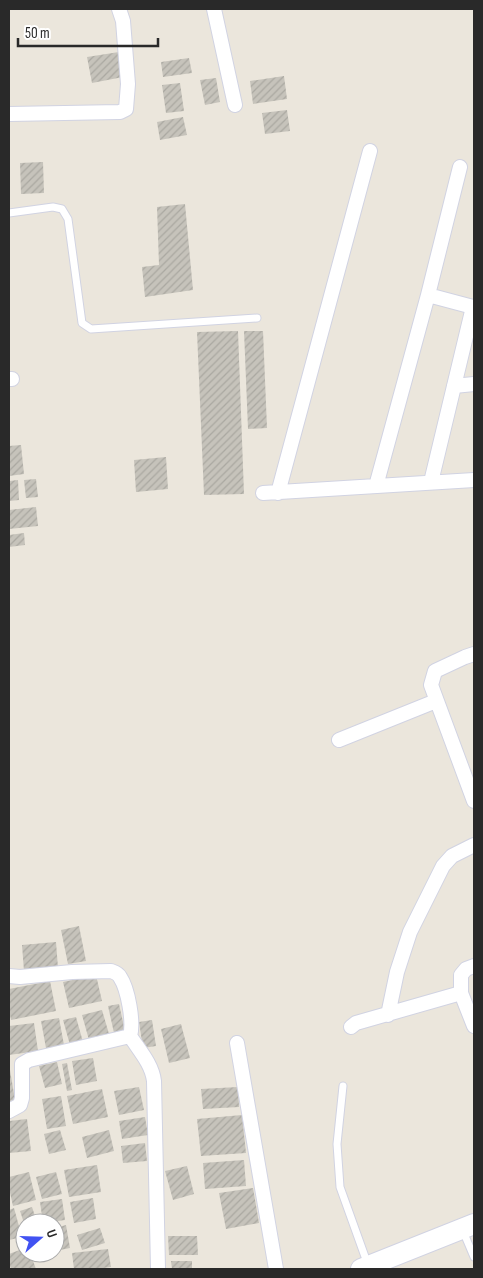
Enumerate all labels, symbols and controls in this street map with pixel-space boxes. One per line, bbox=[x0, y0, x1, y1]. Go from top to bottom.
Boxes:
scale bar bbox=[18, 15, 158, 47]
text: 50 m bbox=[25, 24, 50, 43]
north arrow bbox=[15, 1213, 65, 1263]
text: U bbox=[43, 1227, 61, 1240]

